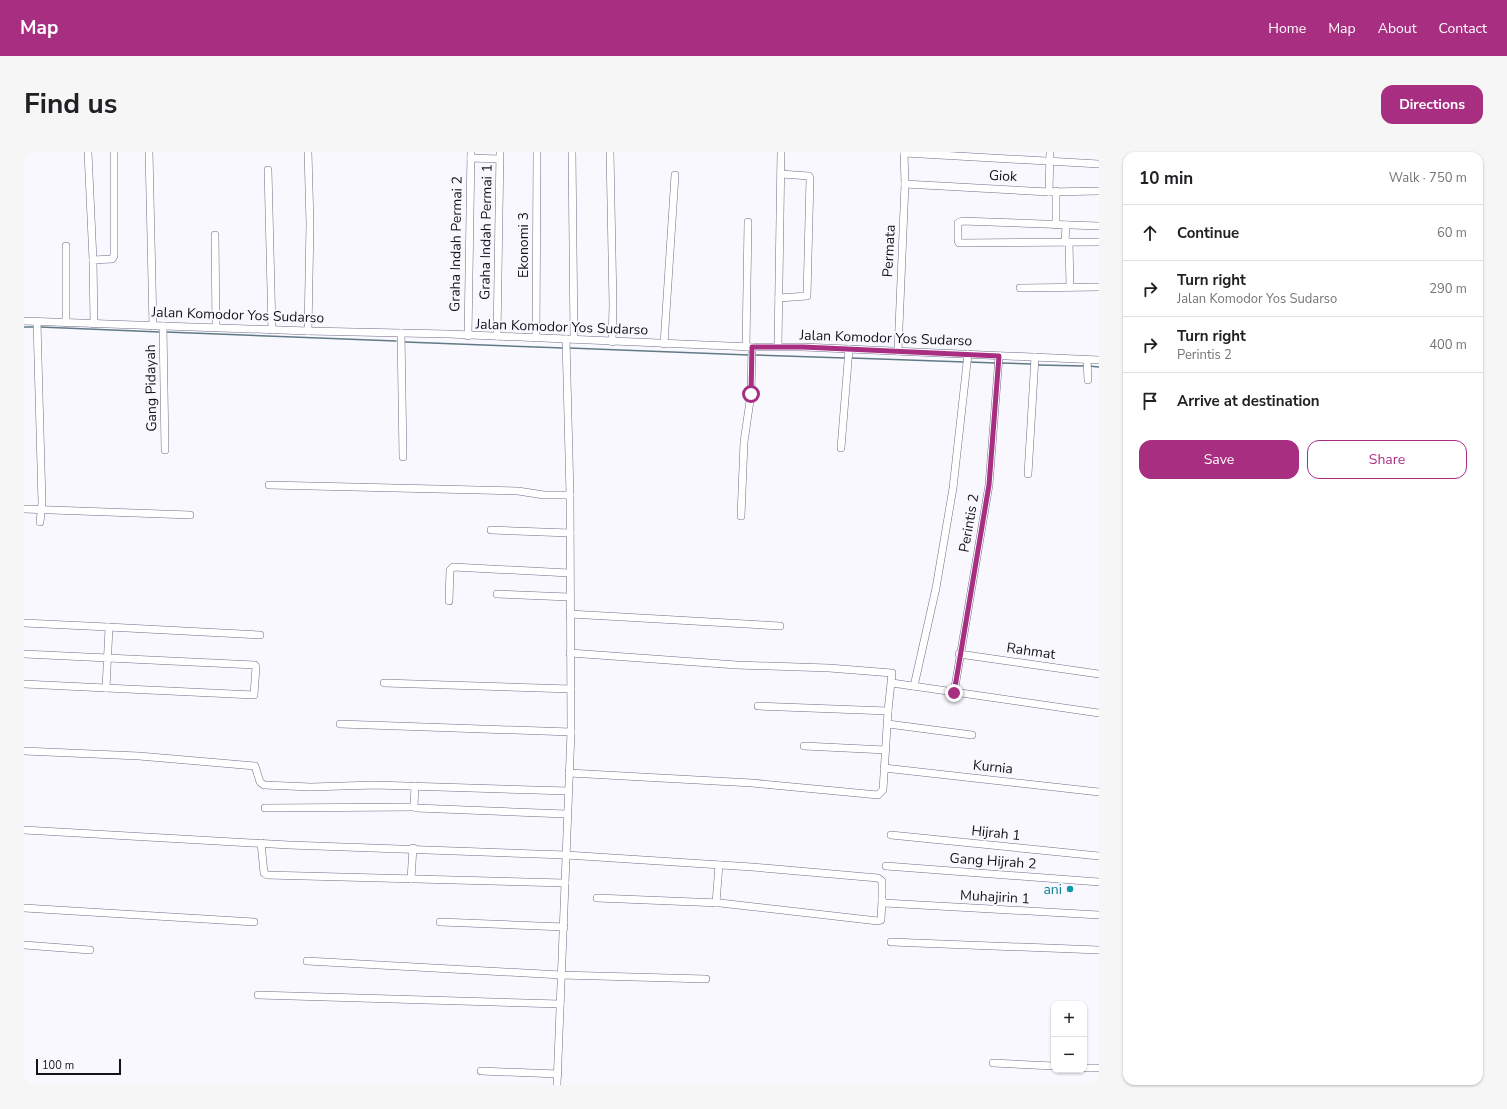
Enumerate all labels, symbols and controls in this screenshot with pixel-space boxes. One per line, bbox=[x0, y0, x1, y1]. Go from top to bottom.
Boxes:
text: Map bbox=[20, 15, 58, 41]
text: Home bbox=[1268, 19, 1306, 38]
text: Map bbox=[1328, 19, 1356, 38]
text: About bbox=[1378, 19, 1417, 38]
text: Contact bbox=[1439, 19, 1487, 38]
text: Find us bbox=[24, 85, 118, 123]
button: Directions bbox=[1381, 85, 1483, 124]
street label: Graha Indah Permai 1 bbox=[475, 164, 497, 300]
street label: Giok bbox=[988, 166, 1019, 186]
text: 10 min bbox=[1139, 167, 1193, 190]
text: Walk · 750 m bbox=[1389, 169, 1467, 187]
street label: Graha Indah Permai 2 bbox=[445, 176, 467, 312]
street label: Ekonomi 3 bbox=[514, 212, 533, 278]
icon: ahead bbox=[1139, 222, 1161, 244]
text: Continue bbox=[1177, 223, 1239, 243]
street label: Permata bbox=[878, 224, 900, 278]
text: 60 m bbox=[1437, 224, 1467, 242]
text: Turn right bbox=[1177, 270, 1246, 290]
icon: right bbox=[1139, 278, 1161, 300]
text: 290 m bbox=[1429, 280, 1467, 298]
text: Jalan Komodor Yos Sudarso bbox=[1177, 290, 1337, 308]
street label: Jalan Komodor Yos Sudarso bbox=[150, 302, 325, 328]
street label: Jalan Komodor Yos Sudarso bbox=[474, 314, 649, 340]
street label: Jalan Komodor Yos Sudarso bbox=[798, 325, 973, 351]
text: Turn right bbox=[1177, 326, 1246, 346]
icon: right bbox=[1139, 334, 1161, 356]
text: 400 m bbox=[1429, 336, 1467, 354]
street label: Gang Pidayah bbox=[141, 344, 161, 432]
text: Perintis 2 bbox=[1177, 346, 1232, 364]
route start bbox=[742, 385, 760, 403]
icon: arrive bbox=[1139, 390, 1161, 412]
text: Arrive at destination bbox=[1177, 391, 1320, 411]
button: Save bbox=[1139, 440, 1299, 479]
button: Share bbox=[1307, 440, 1467, 479]
street label: Perintis 2 bbox=[955, 492, 983, 554]
street label: Rahmat bbox=[1005, 638, 1057, 664]
route end bbox=[945, 684, 963, 702]
street label: Kurnia bbox=[972, 755, 1014, 779]
street label: Hijrah 1 bbox=[970, 821, 1022, 845]
street label: Gang Hijrah 2 bbox=[949, 848, 1037, 874]
place label: ani bbox=[1043, 880, 1062, 899]
marker: ani bbox=[1065, 884, 1075, 894]
street label: Muhajirin 1 bbox=[960, 886, 1030, 908]
map controls bbox=[1051, 1001, 1087, 1073]
button: + bbox=[1051, 1001, 1087, 1037]
button: − bbox=[1051, 1037, 1087, 1073]
scale bar bbox=[36, 1057, 121, 1076]
text: 100 m bbox=[42, 1058, 74, 1073]

